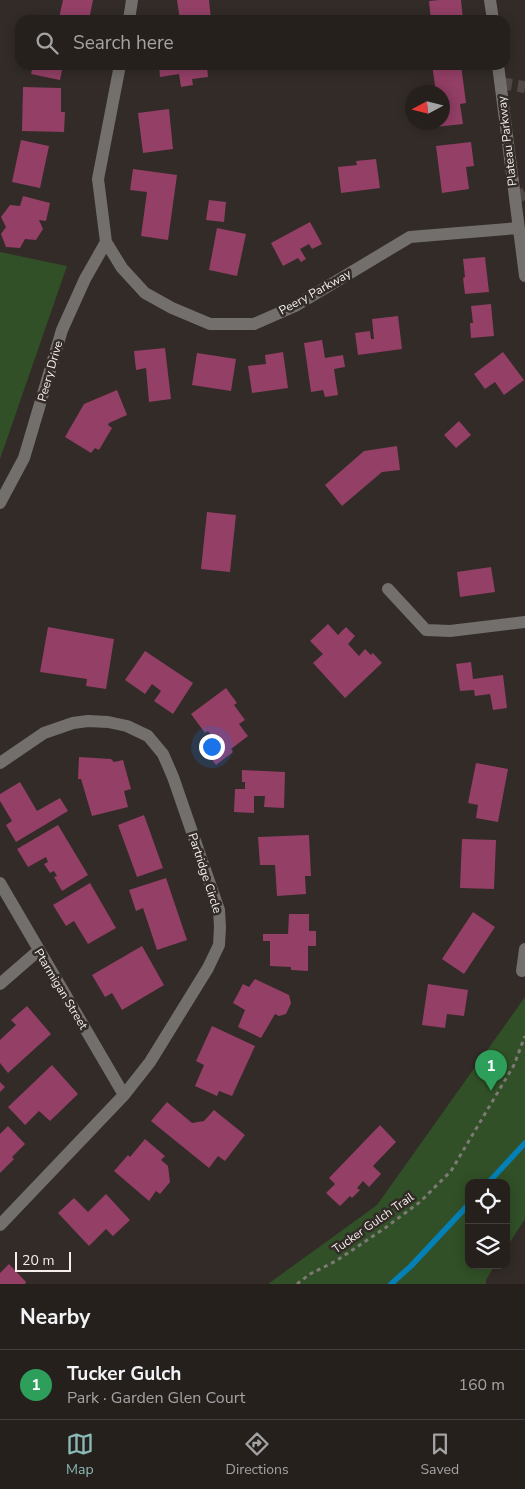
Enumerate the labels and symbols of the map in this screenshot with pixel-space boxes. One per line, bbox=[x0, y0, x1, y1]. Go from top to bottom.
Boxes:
north arrow bbox=[405, 85, 450, 130]
street label: Plateau Parkway bbox=[493, 94, 520, 187]
street label: Peery Parkway bbox=[276, 265, 355, 318]
street label: Peery Drive bbox=[34, 339, 66, 403]
your location bbox=[199, 734, 225, 760]
street label: Partridge Circle bbox=[184, 831, 226, 915]
street label: Ptarmigan Street bbox=[31, 946, 92, 1033]
pin: 1 bbox=[475, 1050, 507, 1091]
street label: Tucker Gulch Trail bbox=[329, 1189, 417, 1257]
scale bar bbox=[15, 1249, 71, 1272]

